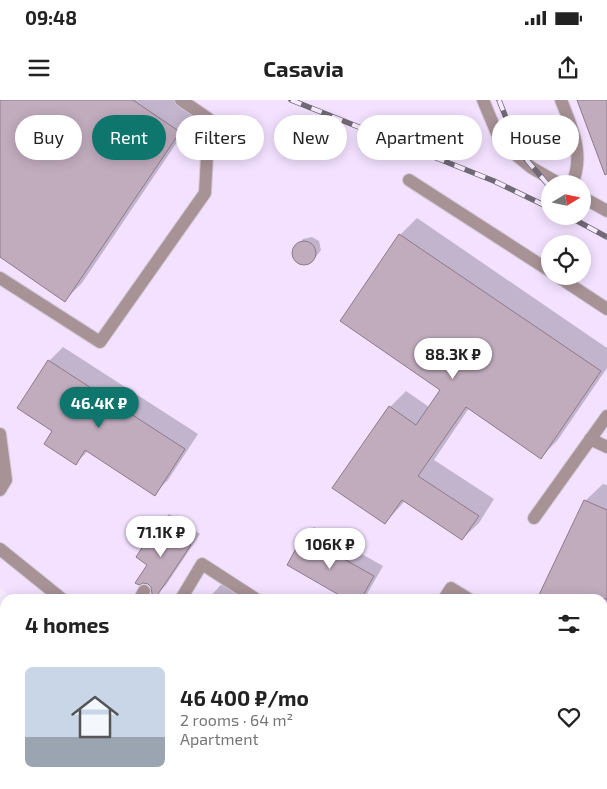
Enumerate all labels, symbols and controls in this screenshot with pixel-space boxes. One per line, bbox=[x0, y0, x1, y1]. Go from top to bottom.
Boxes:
text: 09:48 bbox=[25, 6, 77, 29]
icon: menu bbox=[25, 54, 53, 82]
icon: share bbox=[554, 54, 582, 82]
text: Casavia bbox=[263, 55, 344, 81]
chip: Buy bbox=[15, 115, 82, 160]
chip: Rent bbox=[92, 115, 166, 160]
chip: Filters bbox=[176, 115, 264, 160]
chip: New bbox=[274, 115, 347, 160]
chip: Apartment bbox=[357, 115, 482, 160]
chip: House bbox=[492, 115, 579, 160]
north arrow bbox=[541, 175, 591, 225]
map controls bbox=[541, 175, 591, 285]
button: locate bbox=[541, 235, 591, 285]
pin: 88.3K ₽ bbox=[407, 338, 499, 380]
text: 88.3K ₽ bbox=[425, 344, 481, 363]
pin: 46.4K ₽ bbox=[53, 386, 145, 429]
text: 46.4K ₽ bbox=[71, 393, 127, 412]
pin: 71.1K ₽ bbox=[115, 516, 207, 558]
text: 71.1K ₽ bbox=[137, 522, 185, 541]
pin: 106K ₽ bbox=[289, 528, 371, 570]
text: 106K ₽ bbox=[305, 534, 355, 553]
icon: filters bbox=[555, 610, 583, 638]
text: 4 homes bbox=[25, 612, 109, 637]
text: 46 400 ₽/mo bbox=[180, 685, 309, 710]
icon: home bbox=[65, 687, 125, 747]
icon: heart bbox=[555, 703, 583, 731]
text: 2 rooms · 64 m² bbox=[180, 710, 293, 729]
text: Apartment bbox=[180, 729, 259, 748]

